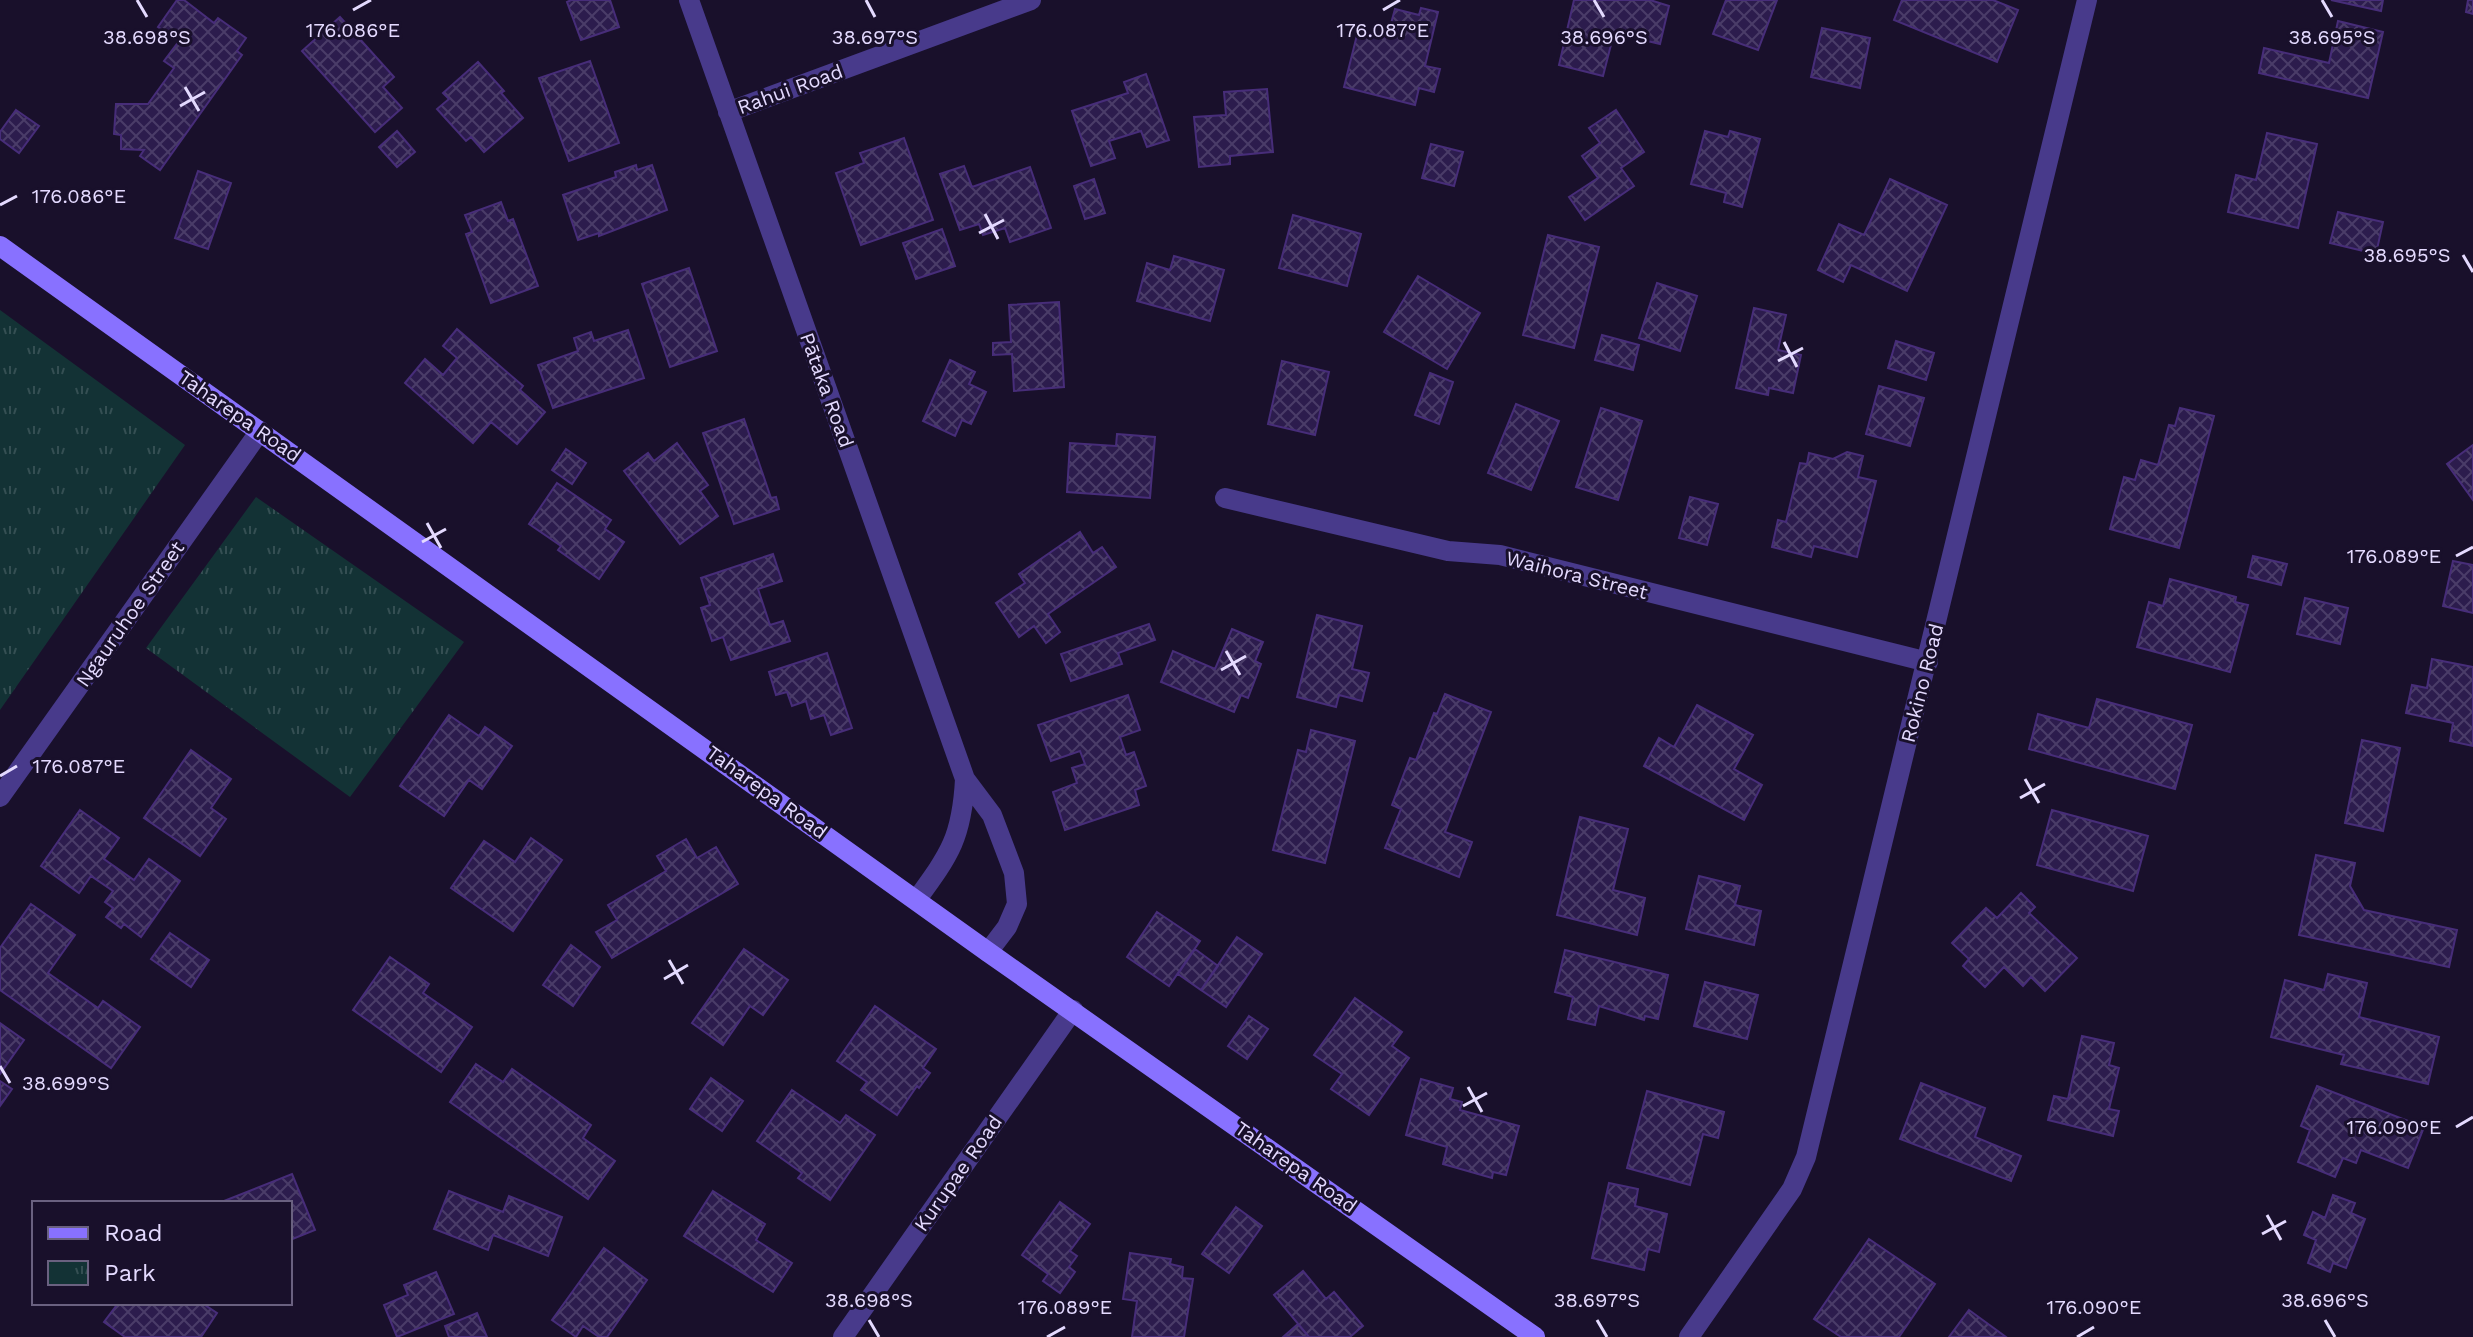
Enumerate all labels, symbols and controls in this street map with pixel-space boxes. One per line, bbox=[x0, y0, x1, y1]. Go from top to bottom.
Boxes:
text: 176.086°E bbox=[306, 18, 400, 42]
text: 176.087°E bbox=[1337, 18, 1429, 42]
text: 38.698°S bbox=[103, 25, 191, 49]
text: 38.697°S bbox=[832, 25, 918, 49]
text: 38.696°S bbox=[1560, 25, 1648, 49]
text: 38.695°S bbox=[2288, 25, 2376, 49]
street label: Rahui Road bbox=[734, 59, 846, 119]
text: 176.086°E bbox=[32, 184, 126, 208]
text: 38.695°S bbox=[2363, 243, 2451, 267]
street label: Pātaka Road bbox=[795, 329, 859, 451]
street label: Taharepa Road bbox=[174, 365, 306, 467]
street label: Ngauruhoe Street bbox=[71, 536, 190, 691]
text: 176.089°E bbox=[2347, 544, 2441, 568]
street label: Waihora Street bbox=[1504, 546, 1651, 604]
street label: Rokino Road bbox=[1896, 621, 1948, 745]
street label: Taharepa Road bbox=[702, 740, 832, 844]
text: 176.087°E bbox=[33, 754, 125, 778]
text: 38.699°S bbox=[22, 1071, 110, 1095]
street label: Kurupae Road bbox=[909, 1110, 1007, 1236]
text: 176.090°E bbox=[2347, 1115, 2441, 1139]
street label: Taharepa Road bbox=[1230, 1116, 1362, 1218]
legend bbox=[32, 1201, 292, 1305]
text: Road bbox=[104, 1219, 163, 1247]
text: Park bbox=[104, 1259, 156, 1287]
text: 38.698°S bbox=[825, 1288, 913, 1312]
text: 38.697°S bbox=[1554, 1288, 1640, 1312]
text: 38.696°S bbox=[2281, 1288, 2369, 1312]
text: 176.089°E bbox=[1018, 1295, 1112, 1319]
text: 176.090°E bbox=[2047, 1295, 2141, 1319]

